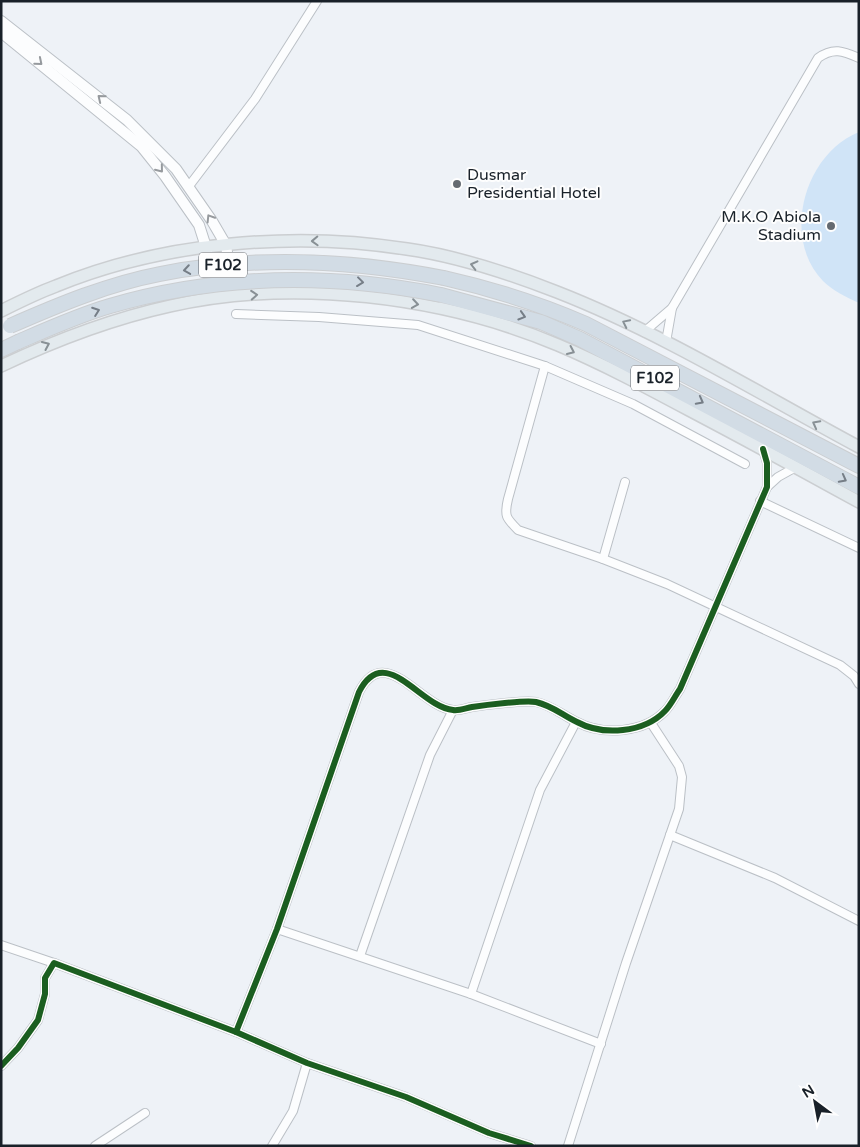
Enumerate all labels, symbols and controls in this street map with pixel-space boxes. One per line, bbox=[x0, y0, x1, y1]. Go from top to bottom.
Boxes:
one-way arrow bbox=[33, 57, 42, 65]
one-way arrow bbox=[98, 96, 107, 104]
one-way arrow bbox=[155, 164, 164, 173]
place label: Dusmar Presidential Hotel bbox=[467, 165, 601, 203]
marker: Dusmar Presidential Hotel bbox=[451, 178, 463, 190]
place label: M.K.O Abiola Stadium bbox=[721, 207, 821, 245]
one-way arrow bbox=[206, 214, 216, 223]
marker: M.K.O Abiola Stadium bbox=[825, 220, 837, 232]
one-way arrow bbox=[310, 236, 318, 246]
road number: F102 bbox=[199, 252, 247, 278]
one-way arrow bbox=[471, 261, 479, 271]
one-way arrow bbox=[182, 264, 190, 275]
one-way arrow bbox=[356, 276, 364, 287]
one-way arrow bbox=[250, 290, 258, 301]
one-way arrow bbox=[412, 298, 420, 309]
one-way arrow bbox=[91, 307, 100, 317]
one-way arrow bbox=[517, 310, 525, 320]
one-way arrow bbox=[622, 319, 631, 329]
one-way arrow bbox=[40, 342, 49, 352]
one-way arrow bbox=[566, 344, 575, 355]
road number: F102 bbox=[631, 366, 679, 390]
one-way arrow bbox=[694, 395, 703, 405]
one-way arrow bbox=[812, 420, 821, 430]
one-way arrow bbox=[837, 472, 846, 482]
north arrow bbox=[790, 1077, 840, 1127]
text: N bbox=[799, 1081, 818, 1102]

